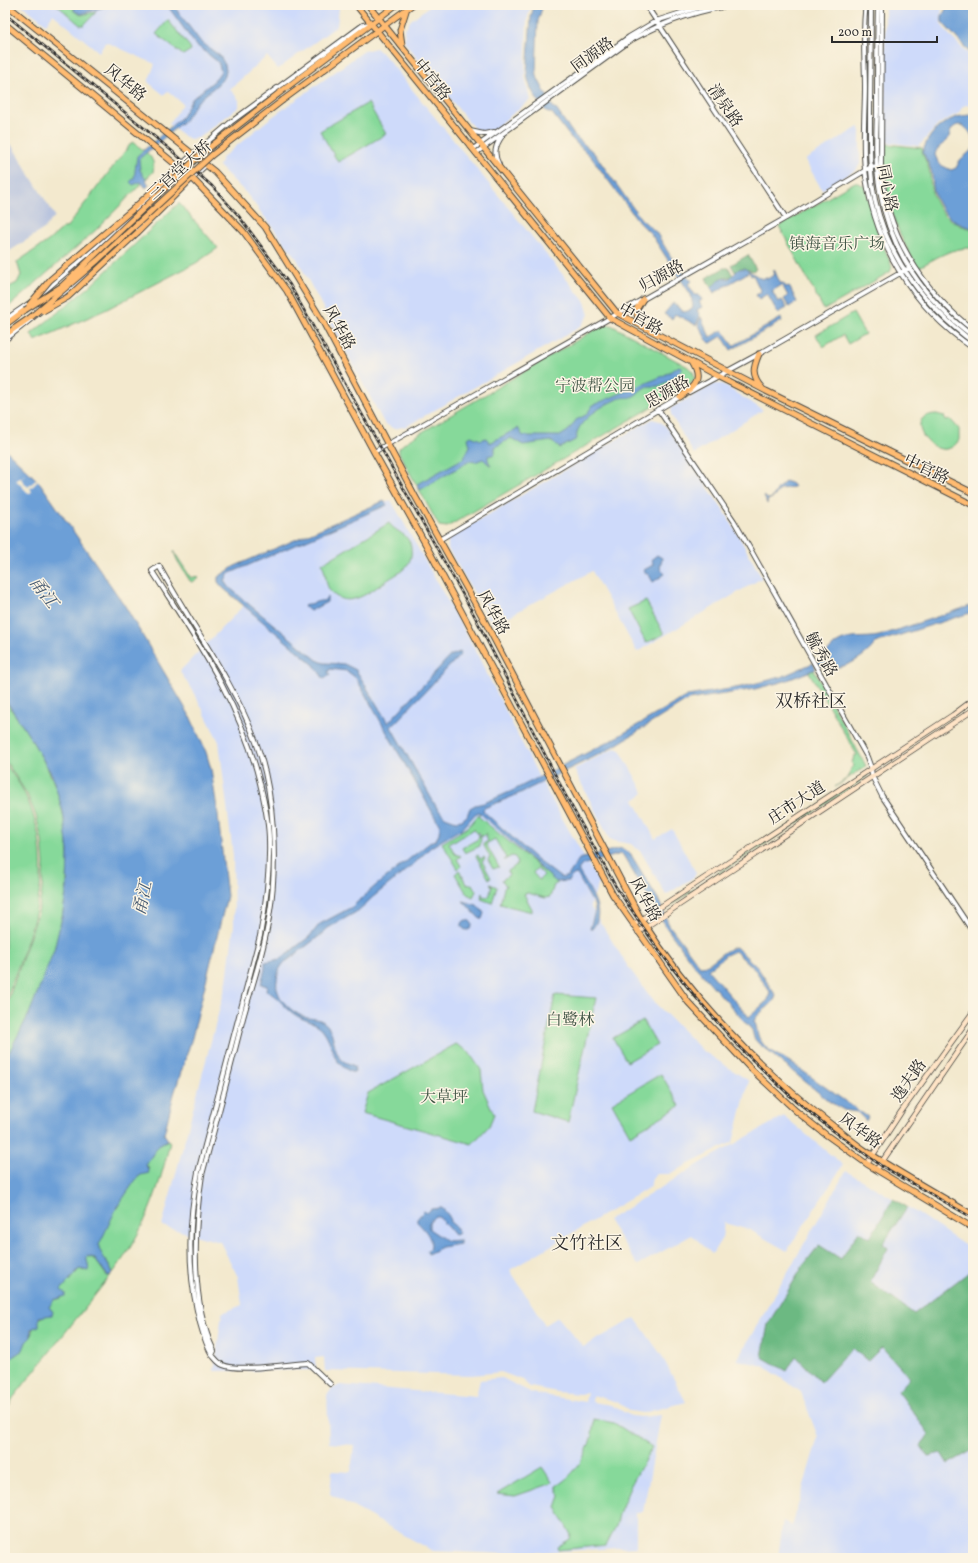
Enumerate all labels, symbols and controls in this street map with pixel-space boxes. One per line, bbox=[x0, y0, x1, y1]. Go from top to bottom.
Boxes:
scale bar bbox=[832, 18, 937, 44]
text: 200 m bbox=[838, 25, 872, 41]
street label: 同源路 bbox=[567, 33, 619, 79]
street label: 中官路 bbox=[408, 55, 455, 106]
street label: 风华路 bbox=[99, 60, 150, 107]
street label: 清泉路 bbox=[702, 80, 747, 132]
street label: 三官堂大桥 bbox=[143, 136, 217, 205]
street label: 同心路 bbox=[871, 163, 901, 214]
park label: 镇海音乐广场 bbox=[789, 234, 885, 256]
street label: 归源路 bbox=[636, 255, 688, 298]
street label: 中官路 bbox=[614, 298, 666, 341]
street label: 风华路 bbox=[317, 302, 360, 354]
street label: 思源路 bbox=[642, 371, 694, 414]
park label: 宁波帮公园 bbox=[555, 376, 635, 398]
street label: 中官路 bbox=[900, 449, 953, 490]
water label: 甬江 bbox=[23, 572, 64, 616]
street label: 风华路 bbox=[471, 587, 514, 639]
street label: 毓秀路 bbox=[799, 629, 842, 681]
district label: 双桥社区 bbox=[775, 690, 847, 715]
street label: 庄市大道 bbox=[764, 777, 830, 830]
street label: 风华路 bbox=[623, 874, 666, 926]
water label: 甬江 bbox=[128, 876, 159, 917]
park label: 白鹭林 bbox=[546, 1010, 595, 1032]
street label: 逸夫路 bbox=[887, 1055, 932, 1107]
park label: 大草坪 bbox=[420, 1087, 468, 1109]
street label: 风华路 bbox=[834, 1109, 886, 1155]
district label: 文竹社区 bbox=[551, 1232, 623, 1257]

